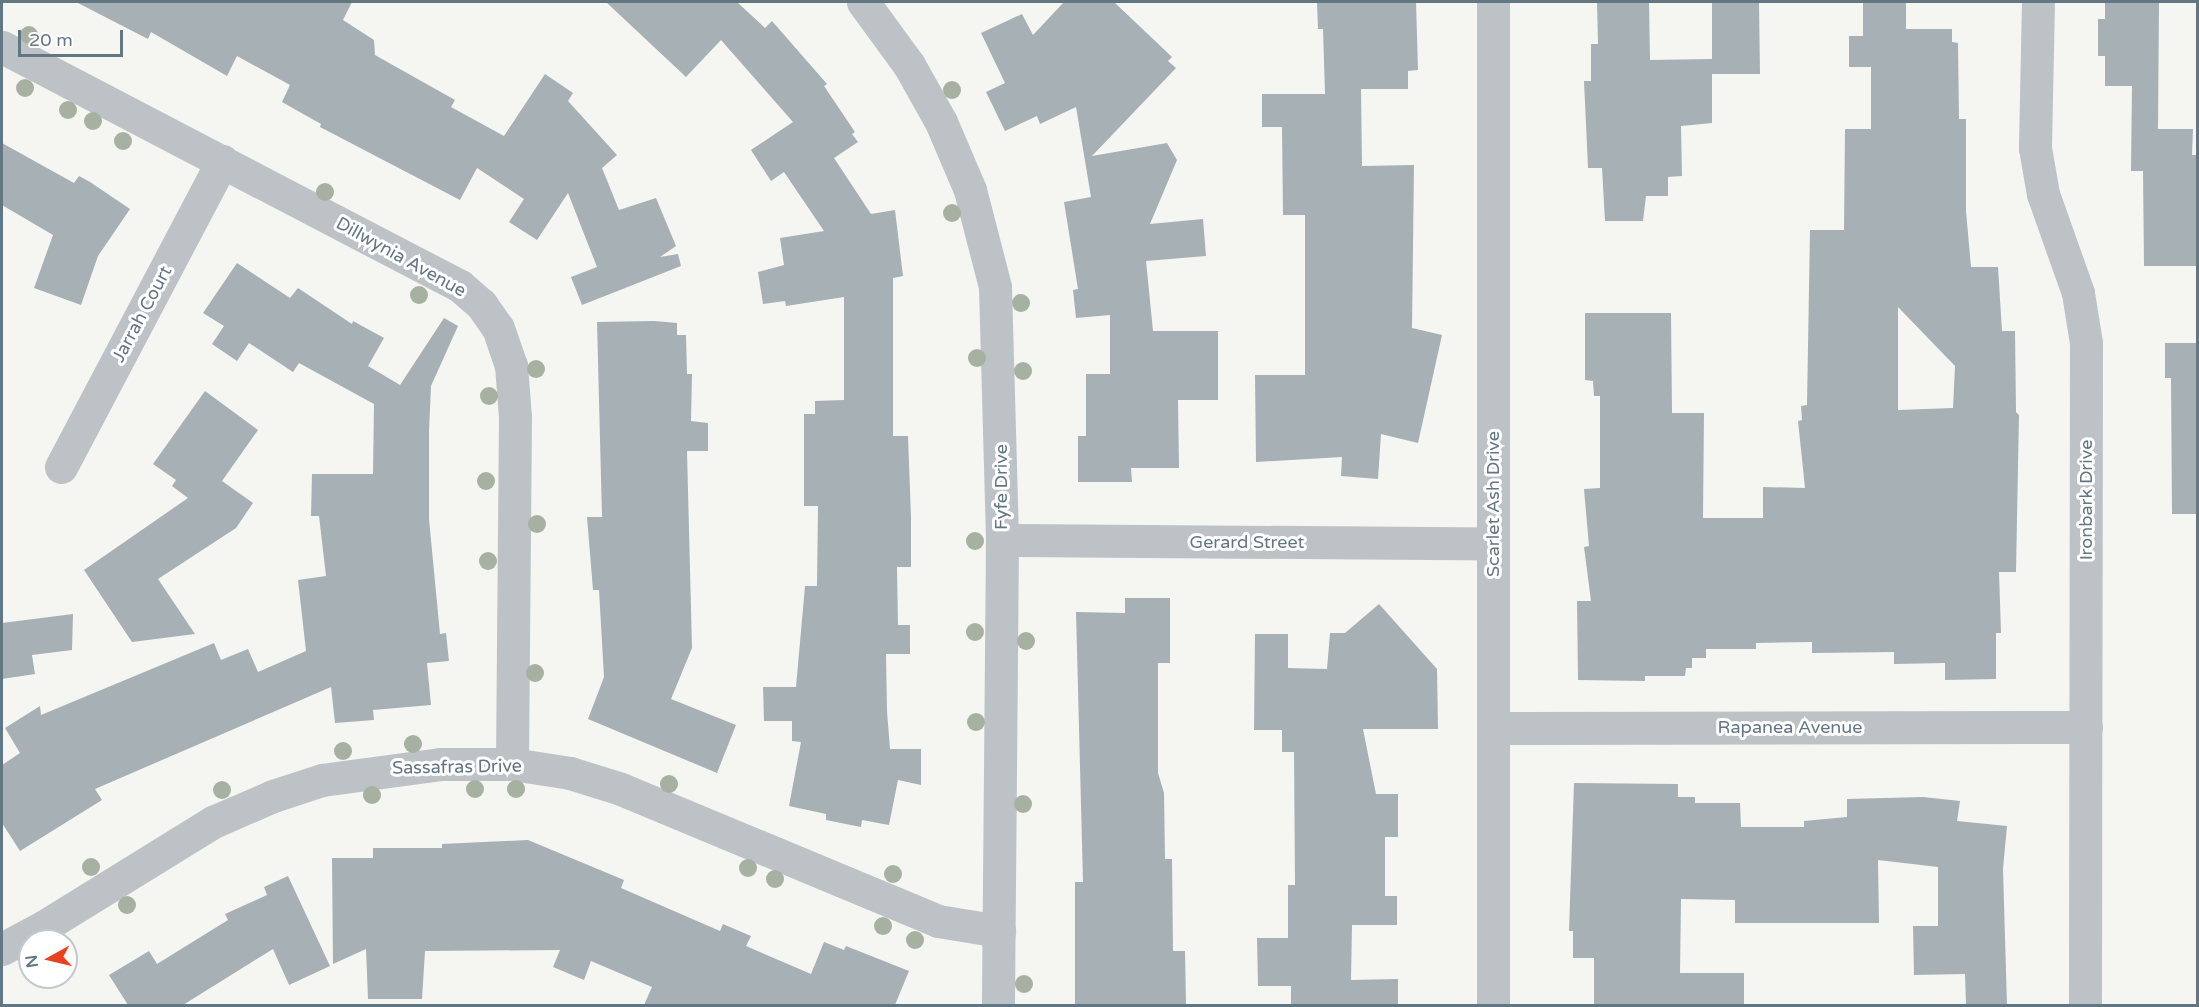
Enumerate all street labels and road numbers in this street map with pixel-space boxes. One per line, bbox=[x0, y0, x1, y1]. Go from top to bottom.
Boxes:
street label: Dillwynia Avenue bbox=[332, 212, 470, 302]
street label: Jarrah Court bbox=[108, 262, 176, 366]
street label: Scarlet Ash Drive bbox=[1482, 431, 1504, 577]
street label: Ironbark Drive bbox=[2075, 440, 2097, 560]
street label: Fyfe Drive bbox=[990, 444, 1012, 530]
street label: Gerard Street bbox=[1190, 531, 1304, 553]
street label: Rapanea Avenue bbox=[1718, 716, 1862, 738]
street label: Sassafras Drive bbox=[392, 755, 522, 779]

